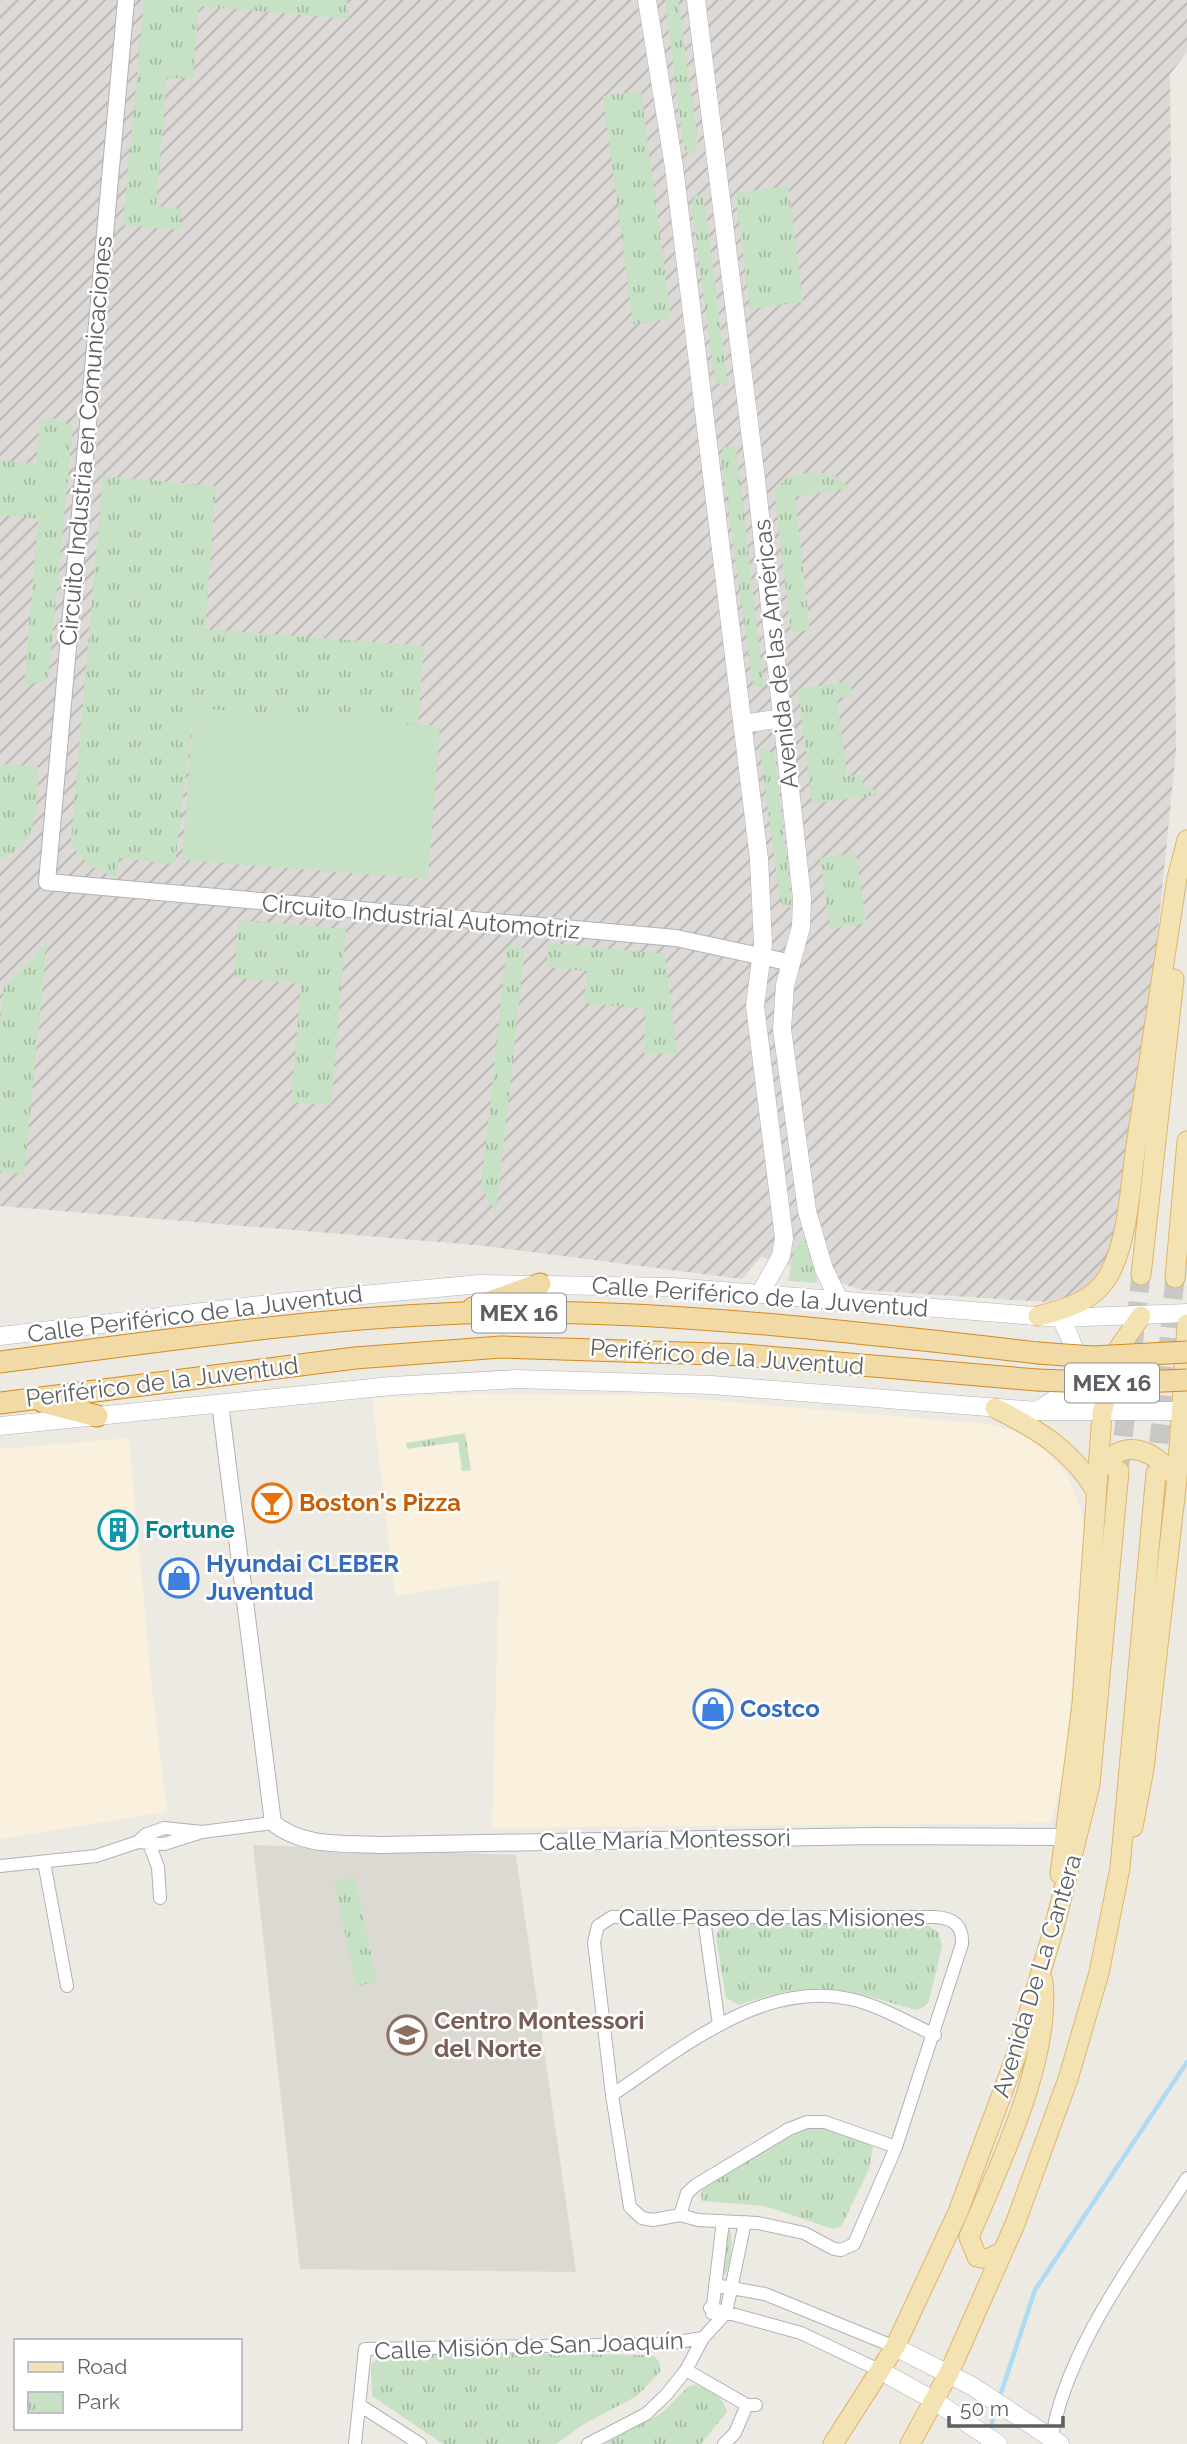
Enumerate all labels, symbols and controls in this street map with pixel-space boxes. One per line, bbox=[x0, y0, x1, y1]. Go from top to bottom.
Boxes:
street label: Circuito Industria en Comunicaciones bbox=[53, 235, 118, 647]
street label: Avenida de las Américas bbox=[747, 518, 804, 790]
street label: Circuito Industrial Automotriz bbox=[261, 888, 581, 945]
street label: Calle Periférico de la Juventud bbox=[591, 1270, 929, 1323]
street label: Calle Periférico de la Juventud bbox=[26, 1279, 364, 1348]
road number: MEX 16 bbox=[472, 1294, 566, 1332]
street label: Periférico de la Juventud bbox=[589, 1332, 865, 1381]
street label: Periférico de la Juventud bbox=[24, 1350, 300, 1413]
road number: MEX 16 bbox=[1065, 1364, 1159, 1402]
bar icon: Boston's Pizza bbox=[251, 1482, 293, 1524]
place label: Boston's Pizza bbox=[299, 1488, 461, 1517]
building icon: Fortune bbox=[97, 1509, 139, 1551]
place label: Fortune bbox=[145, 1515, 235, 1544]
place label: Hyundai CLEBER Juventud bbox=[206, 1549, 399, 1606]
shop icon: Hyundai CLEBER Juventud bbox=[158, 1557, 200, 1599]
shop icon: Costco bbox=[692, 1688, 734, 1730]
place label: Costco bbox=[740, 1694, 820, 1723]
street label: Calle María Montessori bbox=[539, 1823, 791, 1856]
street label: Avenida De La Cantera bbox=[986, 1851, 1087, 2101]
street label: Calle Paseo de las Misiones bbox=[619, 1903, 925, 1932]
place label: Centro Montessori del Norte bbox=[434, 2006, 644, 2063]
school or university icon: Centro Montessori del Norte bbox=[386, 2014, 428, 2056]
street label: Calle Misión de San Joaquín bbox=[374, 2326, 684, 2365]
legend bbox=[14, 2339, 242, 2430]
text: Road bbox=[77, 2354, 127, 2379]
scale bar bbox=[949, 2384, 1063, 2428]
text: Park bbox=[77, 2389, 120, 2414]
text: 50 m bbox=[960, 2396, 1009, 2421]

